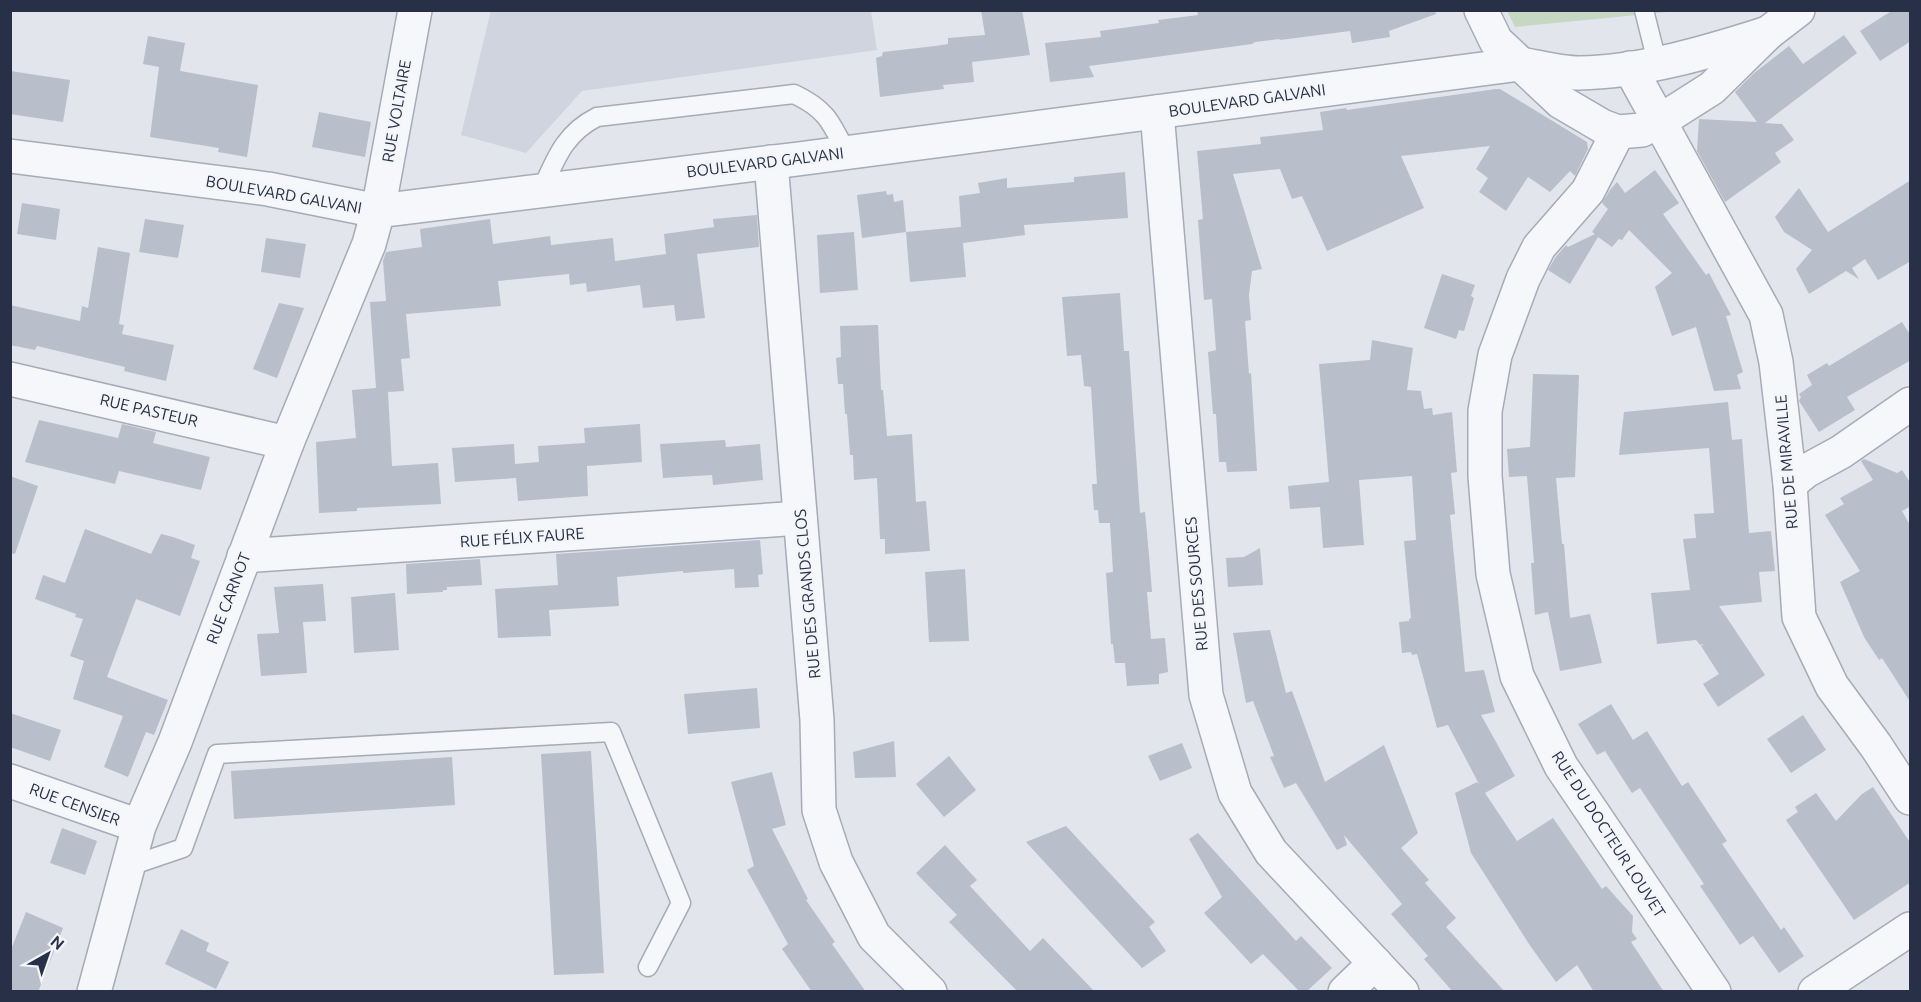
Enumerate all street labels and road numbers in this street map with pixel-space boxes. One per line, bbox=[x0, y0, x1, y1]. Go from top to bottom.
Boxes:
street label: RUE VOLTAIRE bbox=[378, 58, 414, 164]
street label: BOULEVARD GALVANI bbox=[1167, 80, 1327, 120]
street label: BOULEVARD GALVANI bbox=[685, 143, 845, 181]
street label: BOULEVARD GALVANI bbox=[204, 171, 364, 217]
street label: RUE PASTEUR bbox=[98, 390, 200, 430]
street label: RUE DE MIRAVILLE bbox=[1771, 394, 1801, 530]
street label: RUE DES GRANDS CLOS bbox=[791, 508, 823, 680]
street label: RUE DES SOURCES bbox=[1181, 516, 1211, 652]
street label: RUE FÉLIX FAURE bbox=[459, 522, 585, 550]
street label: RUE CARNOT bbox=[202, 550, 254, 646]
street label: RUE DU DOCTEUR LOUVET bbox=[1548, 748, 1670, 921]
street label: RUE CENSIER bbox=[27, 779, 123, 829]

